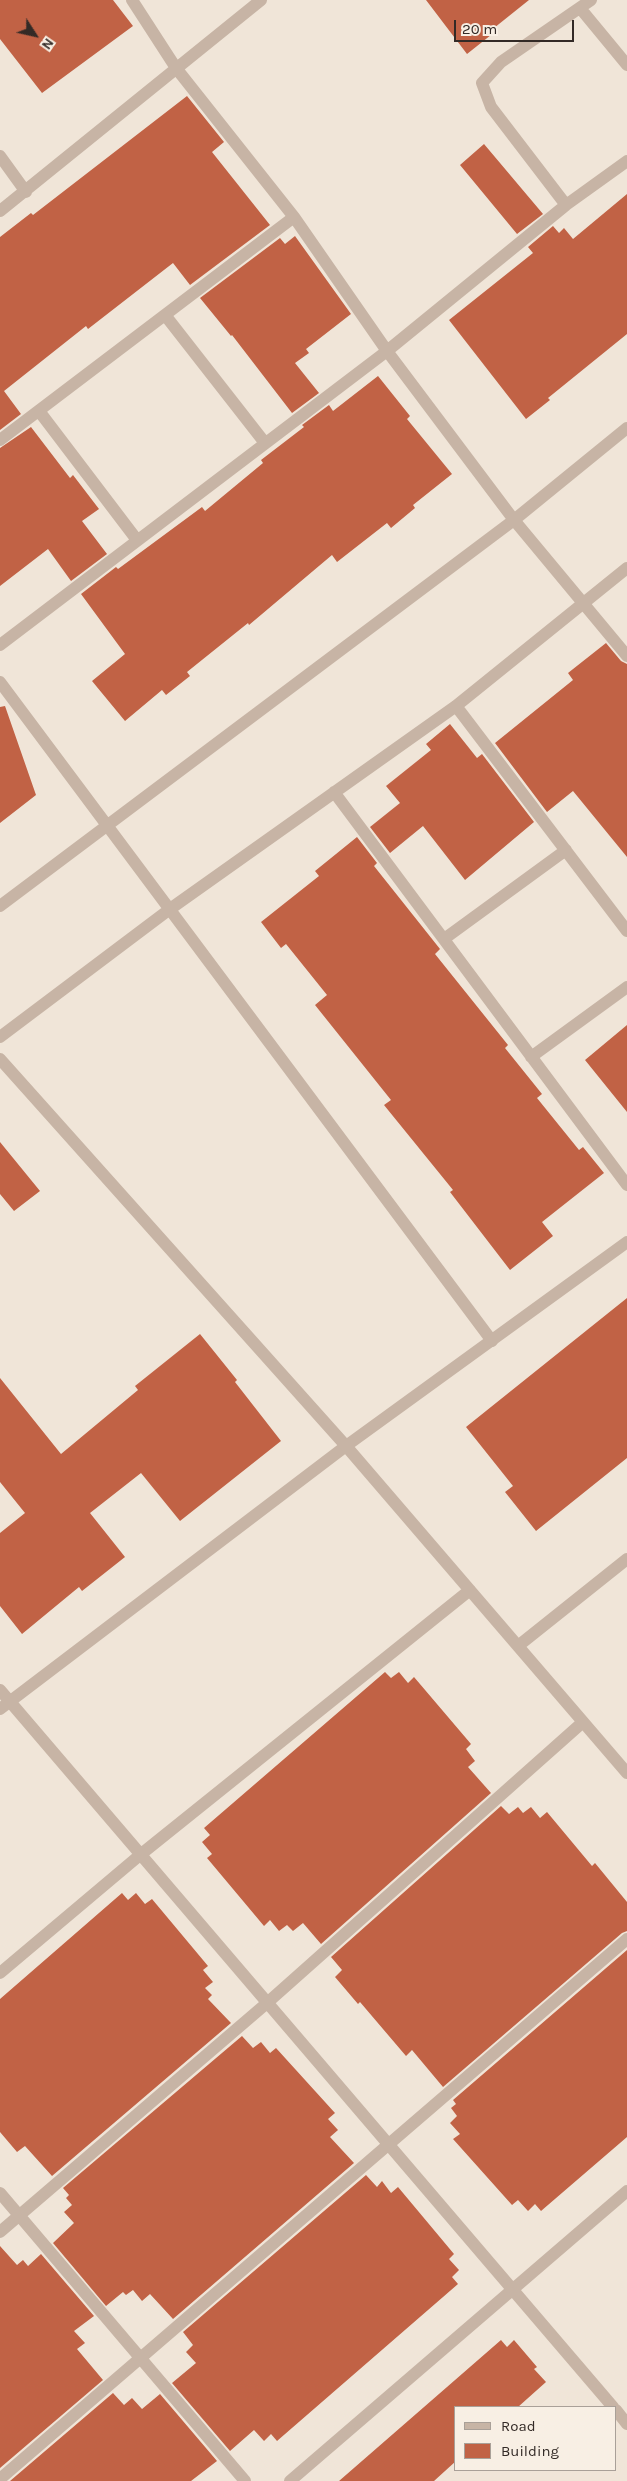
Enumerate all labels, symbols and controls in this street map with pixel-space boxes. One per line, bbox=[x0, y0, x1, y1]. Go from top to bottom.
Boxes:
north arrow bbox=[10, 10, 60, 60]
scale bar bbox=[457, 10, 577, 42]
text: 20 m bbox=[462, 20, 497, 38]
text: N bbox=[38, 35, 58, 53]
legend bbox=[454, 2406, 617, 2471]
text: Road bbox=[501, 2417, 536, 2435]
text: Building bbox=[501, 2442, 559, 2460]

